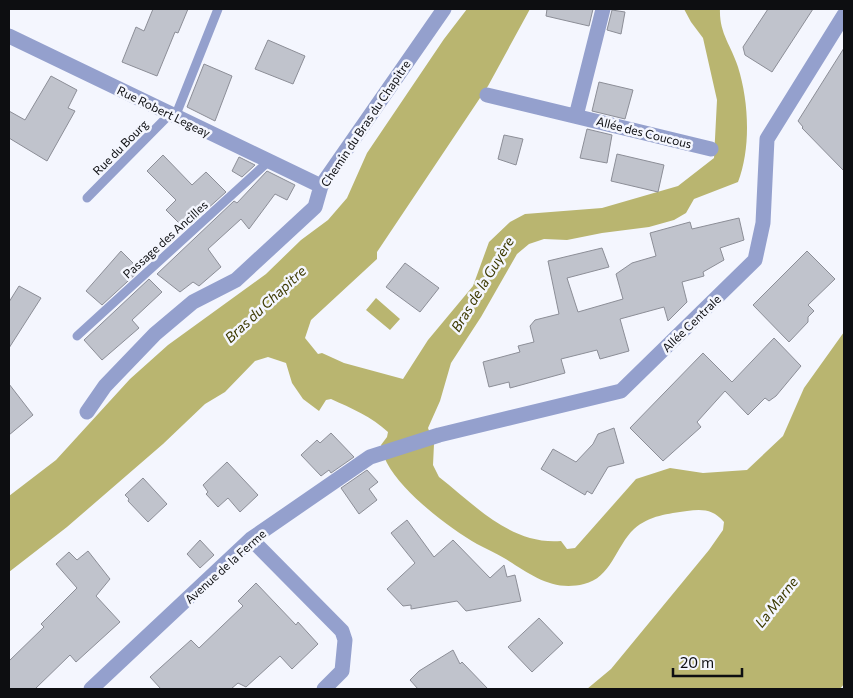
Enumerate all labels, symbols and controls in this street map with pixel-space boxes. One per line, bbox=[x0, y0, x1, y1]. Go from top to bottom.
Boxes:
street label: Chemin du Bras du Chapitre bbox=[317, 57, 413, 189]
street label: Rue Robert Legeay bbox=[115, 82, 213, 140]
street label: Allée des Coucous bbox=[595, 113, 693, 151]
street label: Rue du Bourg bbox=[90, 116, 151, 177]
street label: Passage des Ancilles bbox=[120, 197, 210, 281]
water label: Bras de la Guyère bbox=[447, 233, 517, 335]
water label: Bras du Chapitre bbox=[221, 262, 310, 346]
street label: Allée Centrale bbox=[659, 292, 723, 354]
street label: Avenue de la Ferme bbox=[182, 526, 268, 606]
water label: La Marne bbox=[751, 573, 801, 631]
scale bar bbox=[673, 646, 742, 678]
text: 20 m bbox=[680, 653, 714, 671]

